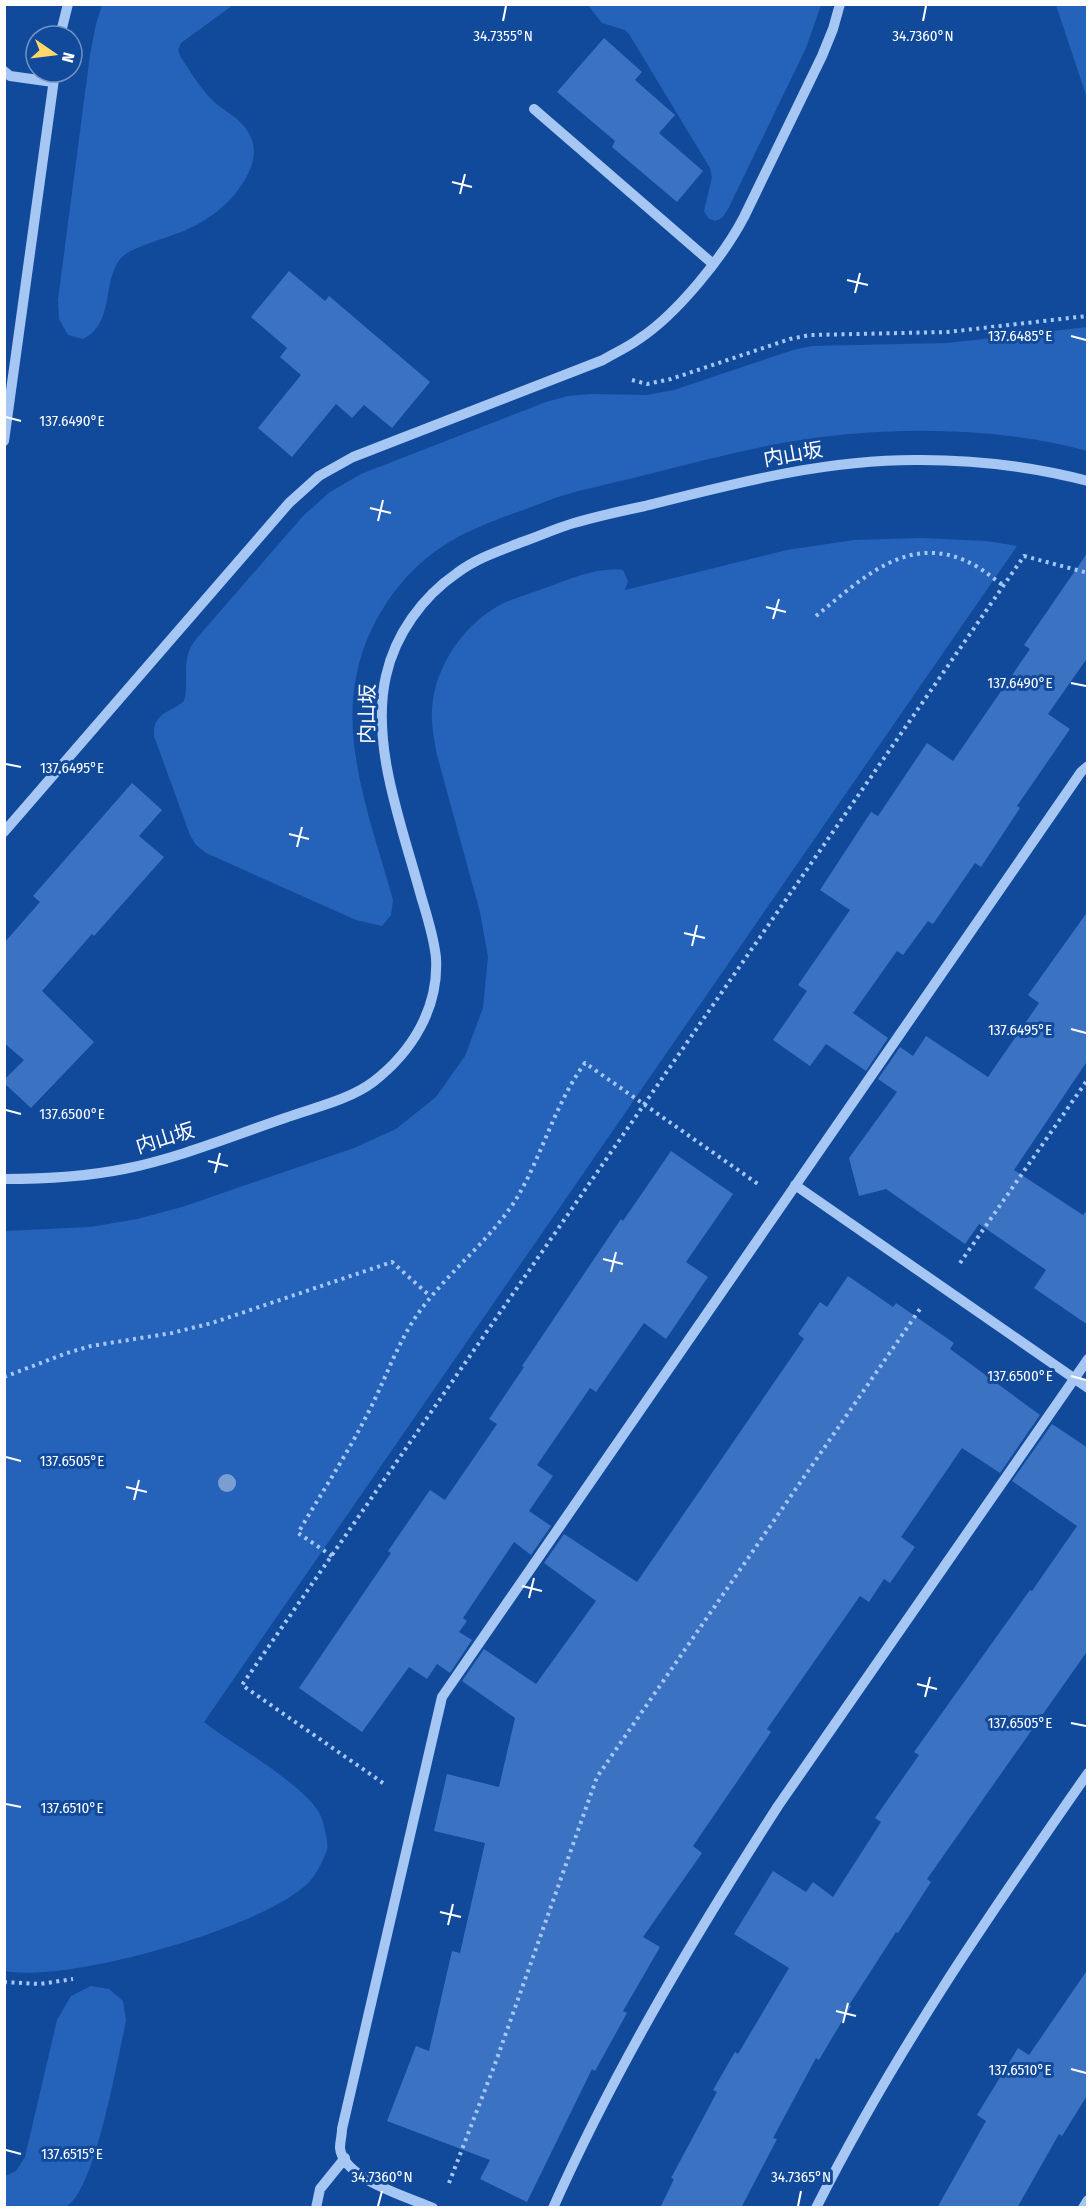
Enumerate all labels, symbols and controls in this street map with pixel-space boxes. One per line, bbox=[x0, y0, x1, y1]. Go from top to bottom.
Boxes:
north arrow bbox=[24, 24, 84, 84]
text: 34.7355°N bbox=[473, 27, 533, 45]
text: 34.7360°N bbox=[892, 27, 954, 45]
text: N bbox=[58, 51, 78, 64]
text: 137.6485°E bbox=[988, 327, 1052, 345]
text: 137.6490°E bbox=[39, 412, 105, 430]
street label: 内山坂 bbox=[761, 437, 825, 471]
text: 137.6490°E bbox=[987, 674, 1053, 692]
street label: 内山坂 bbox=[354, 684, 380, 744]
text: 137.6495°E bbox=[40, 759, 104, 777]
text: 137.6495°E bbox=[988, 1021, 1052, 1039]
text: 137.6500°E bbox=[39, 1105, 105, 1123]
street label: 内山坂 bbox=[133, 1118, 197, 1158]
text: 137.6500°E bbox=[987, 1367, 1053, 1385]
text: 137.6505°E bbox=[40, 1452, 104, 1470]
text: 137.6505°E bbox=[988, 1714, 1052, 1732]
text: 137.6510°E bbox=[41, 1799, 103, 1817]
text: 137.6510°E bbox=[989, 2061, 1051, 2079]
text: 137.6515°E bbox=[41, 2145, 103, 2163]
text: 34.7360°N bbox=[351, 2168, 413, 2186]
text: 34.7365°N bbox=[771, 2168, 831, 2186]

